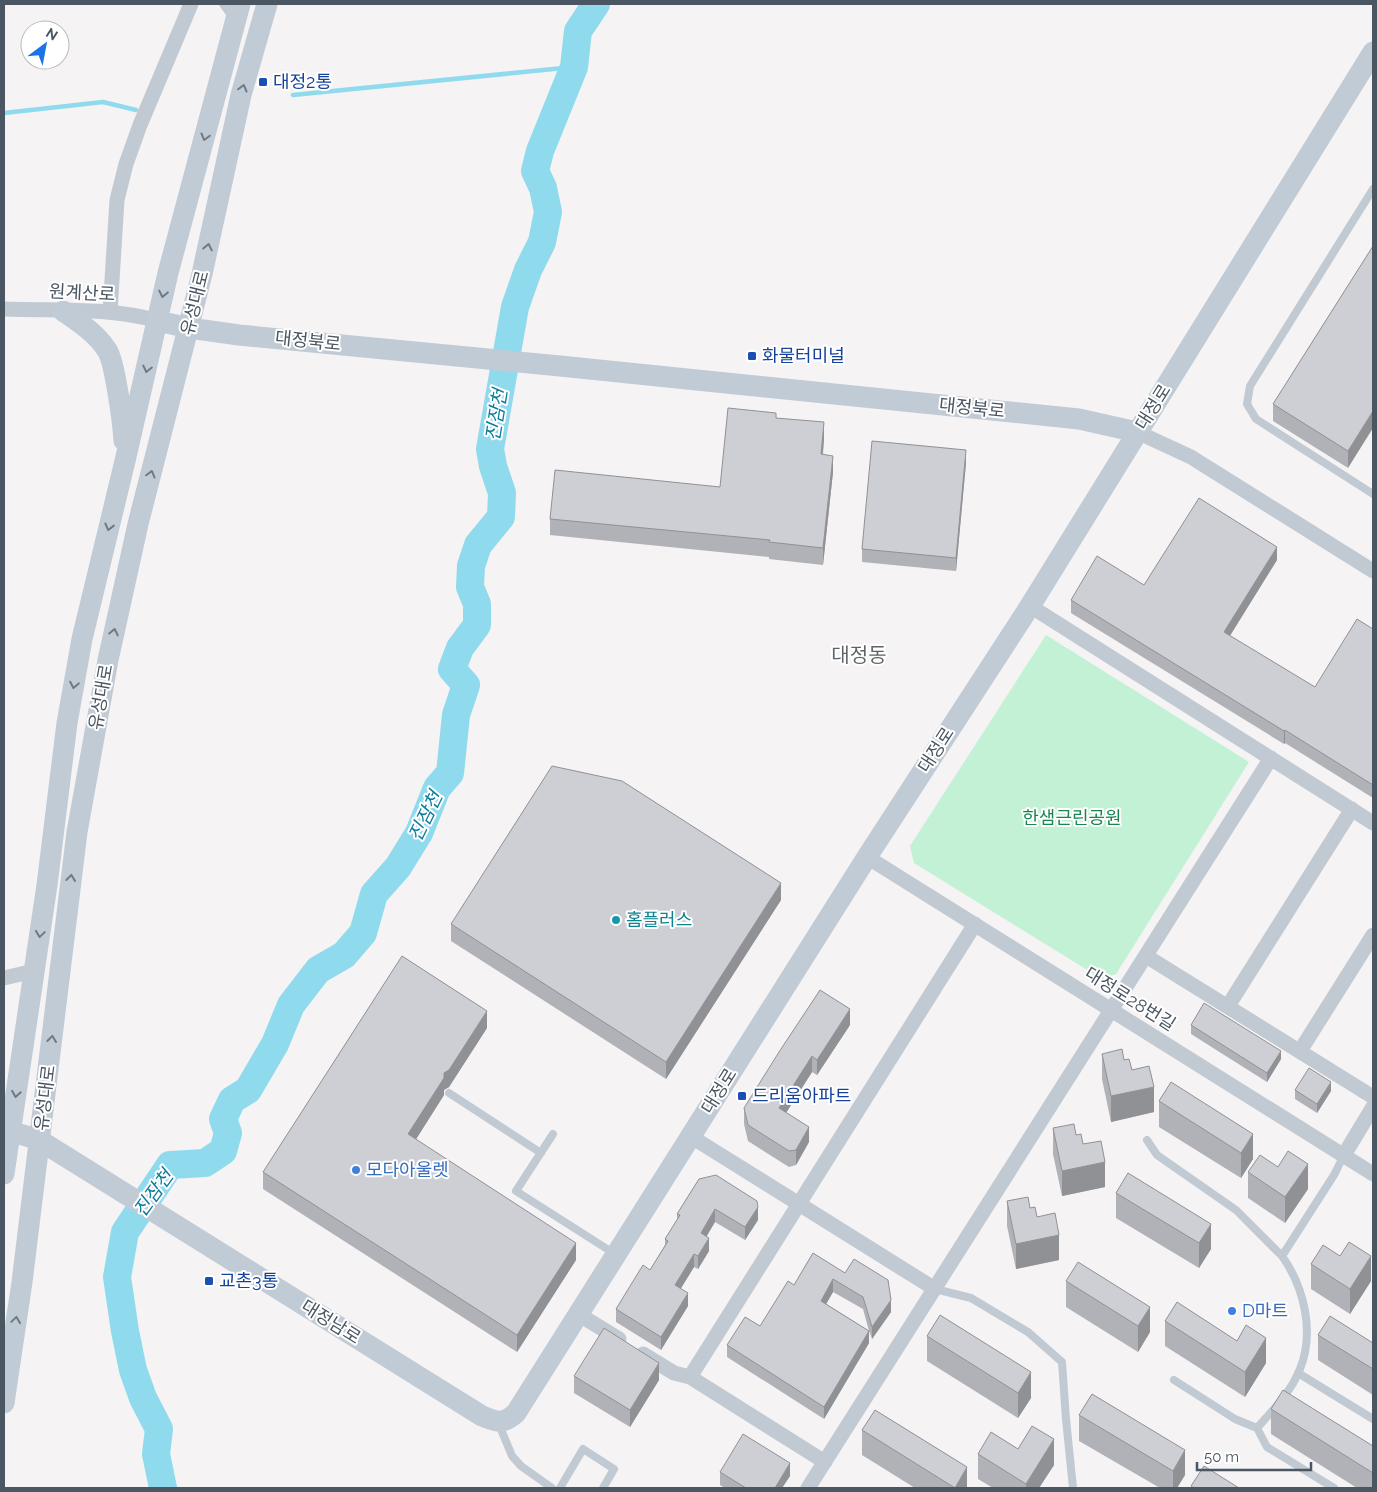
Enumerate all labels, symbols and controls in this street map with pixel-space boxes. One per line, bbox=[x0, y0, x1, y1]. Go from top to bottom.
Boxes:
north arrow bbox=[20, 20, 70, 70]
text: N bbox=[43, 24, 61, 44]
place label: 대정2통 bbox=[273, 71, 332, 92]
marker: 대정2통 bbox=[257, 76, 269, 88]
one-way arrow bbox=[237, 84, 248, 93]
one-way arrow bbox=[200, 132, 211, 141]
one-way arrow bbox=[202, 242, 213, 251]
street label: 유성대로 bbox=[176, 268, 213, 338]
street label: 원계산로 bbox=[48, 280, 116, 305]
one-way arrow bbox=[159, 289, 169, 298]
street label: 대정북로 bbox=[274, 327, 342, 354]
place label: 화물터미널 bbox=[762, 345, 845, 366]
marker: 화물터미널 bbox=[746, 350, 758, 362]
one-way arrow bbox=[142, 364, 153, 373]
street label: 대정로 bbox=[1131, 380, 1175, 433]
water label: 진잠천 bbox=[481, 386, 511, 443]
street label: 대정북로 bbox=[938, 394, 1006, 421]
one-way arrow bbox=[145, 469, 156, 478]
one-way arrow bbox=[104, 522, 115, 531]
one-way arrow bbox=[108, 627, 119, 636]
district label: 대정동 bbox=[831, 643, 887, 667]
street label: 유성대로 bbox=[84, 662, 117, 731]
one-way arrow bbox=[69, 681, 79, 690]
street label: 대정로 bbox=[913, 723, 958, 776]
water label: 진잠천 bbox=[404, 786, 447, 844]
park label: 한샘근린공원 bbox=[1022, 807, 1122, 828]
one-way arrow bbox=[66, 874, 76, 882]
place label: 홈플러스 bbox=[626, 909, 692, 930]
marker: 홈플러스 bbox=[610, 914, 622, 926]
one-way arrow bbox=[35, 929, 45, 938]
street label: 대정로28번길 bbox=[1081, 962, 1179, 1035]
one-way arrow bbox=[46, 1035, 57, 1043]
street label: 유성대로 bbox=[30, 1064, 59, 1132]
street label: 대정로 bbox=[697, 1064, 741, 1117]
place label: 드리움아파트 bbox=[752, 1085, 851, 1106]
one-way arrow bbox=[11, 1090, 21, 1099]
marker: 드리움아파트 bbox=[736, 1090, 748, 1102]
place label: 모다아울렛 bbox=[366, 1159, 449, 1180]
water label: 진잠천 bbox=[129, 1164, 178, 1221]
marker: 모다아울렛 bbox=[350, 1164, 362, 1176]
place label: 교촌3통 bbox=[219, 1270, 278, 1291]
marker: 교촌3통 bbox=[203, 1275, 215, 1287]
street label: 대정남로 bbox=[298, 1295, 365, 1348]
place label: D마트 bbox=[1242, 1300, 1288, 1321]
marker: D마트 bbox=[1226, 1305, 1238, 1317]
one-way arrow bbox=[10, 1315, 21, 1323]
scale bar bbox=[1197, 1440, 1311, 1472]
text: 50 m bbox=[1204, 1448, 1239, 1466]

